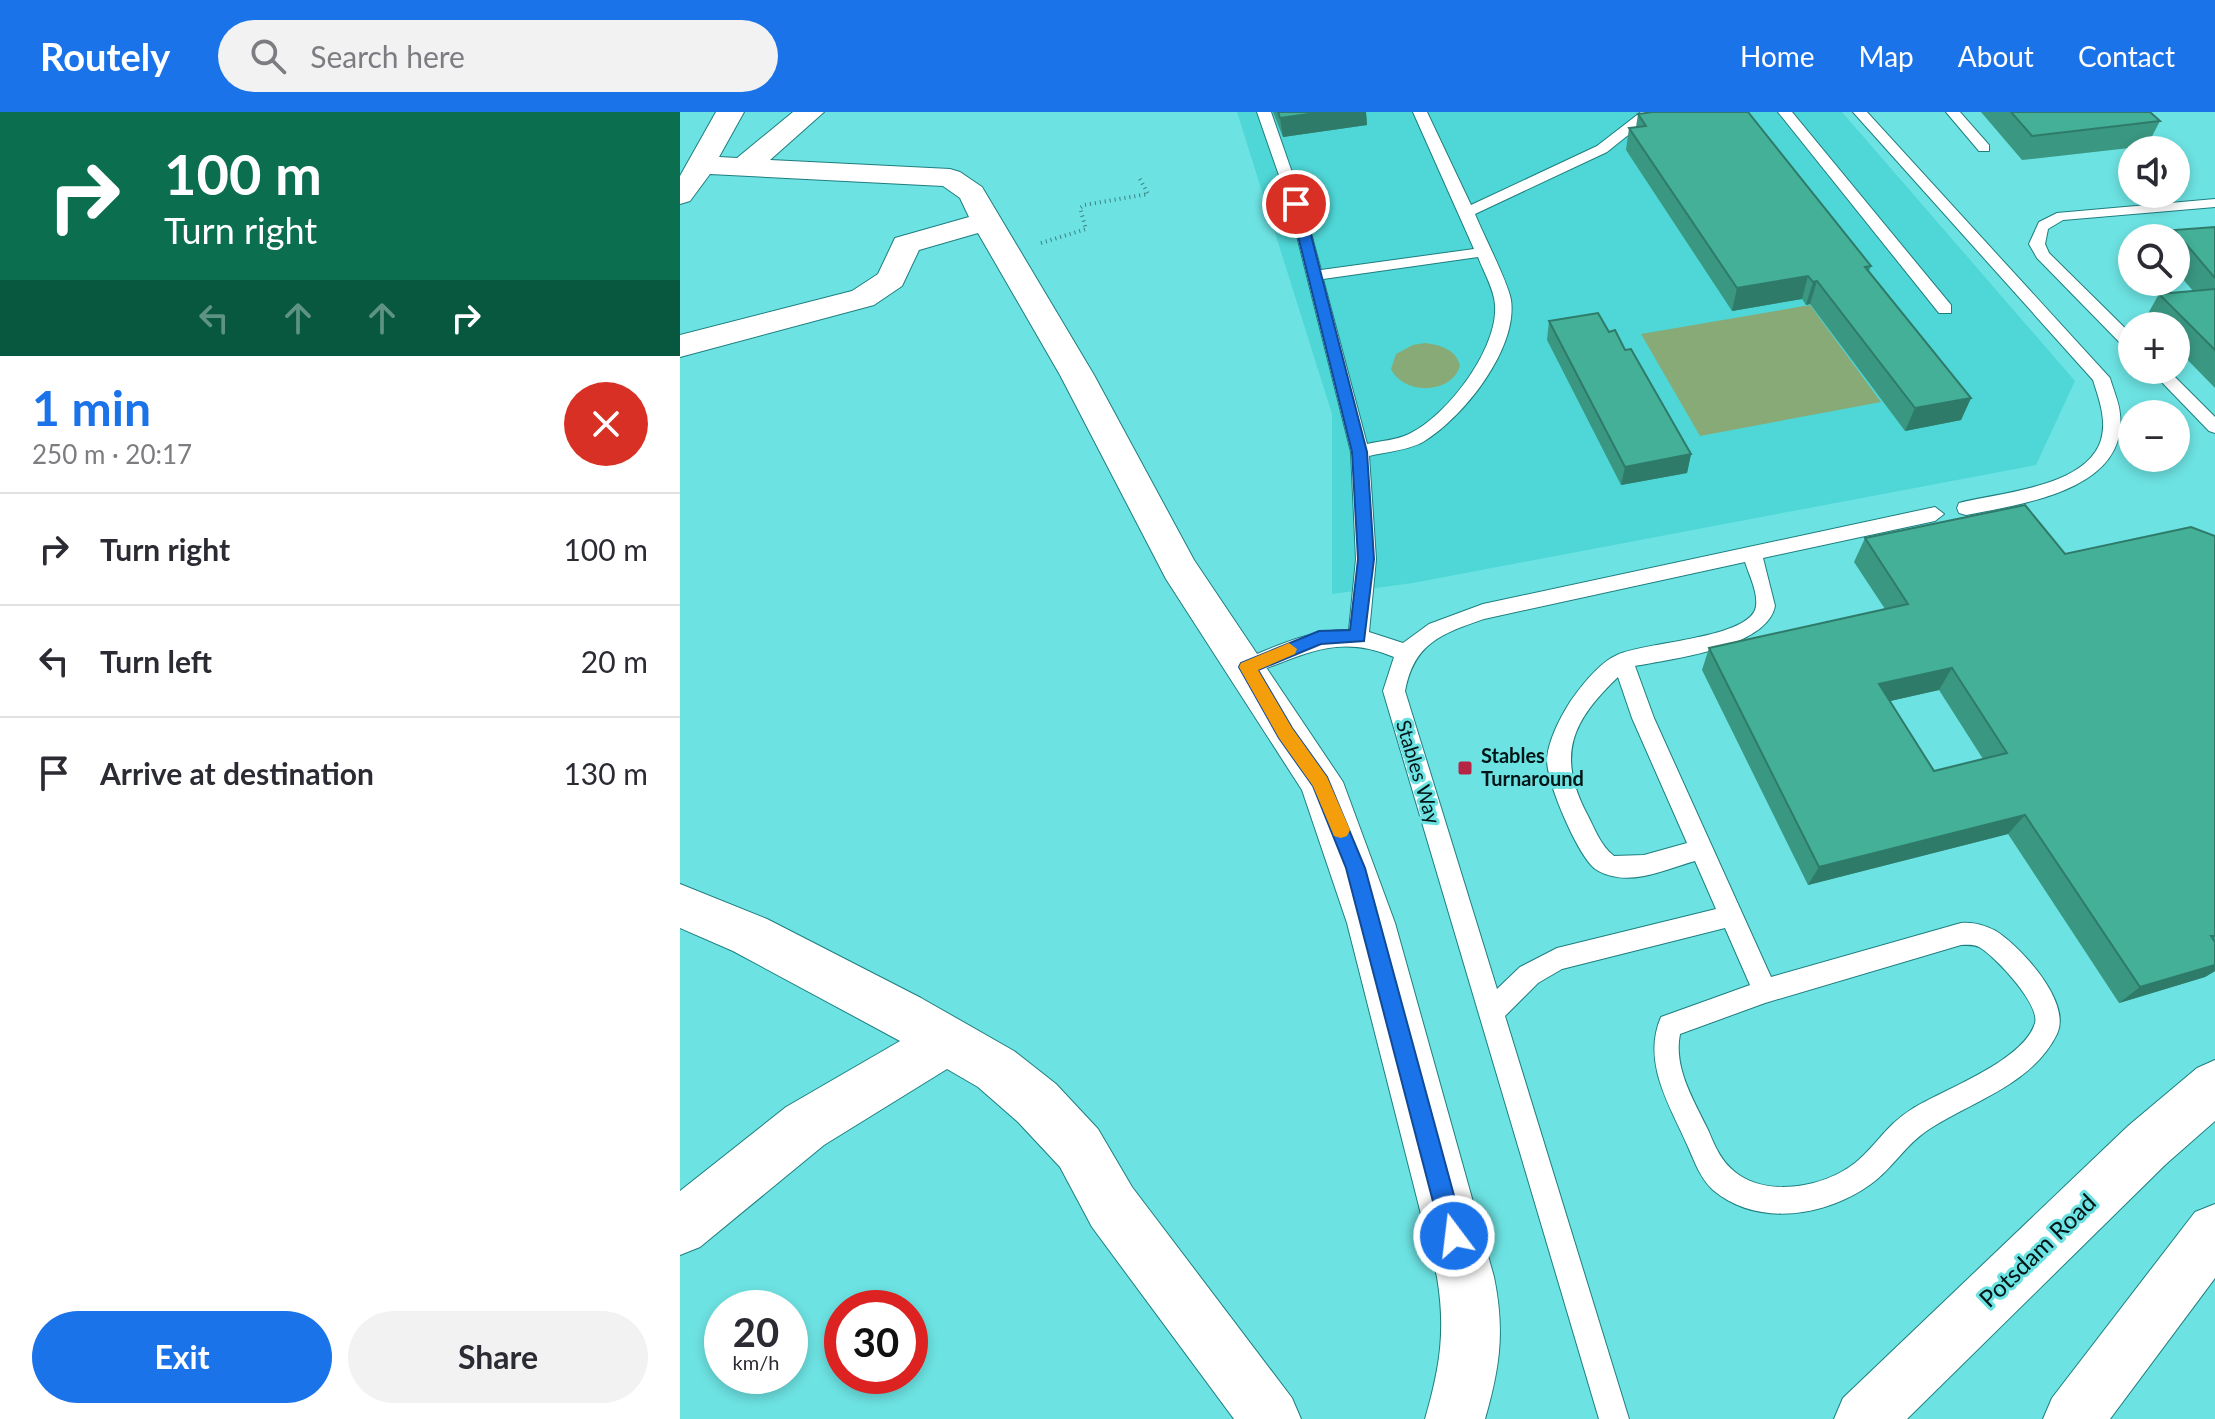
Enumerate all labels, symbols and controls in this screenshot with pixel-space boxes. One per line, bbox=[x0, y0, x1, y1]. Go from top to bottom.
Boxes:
search box bbox=[218, 20, 778, 92]
text: Routely bbox=[40, 33, 170, 79]
icon: search bbox=[246, 34, 290, 78]
text: Search here bbox=[310, 38, 465, 74]
text: Home bbox=[1740, 39, 1815, 73]
text: Map bbox=[1859, 39, 1914, 73]
text: About bbox=[1958, 39, 2034, 73]
text: Contact bbox=[2078, 39, 2175, 73]
map controls bbox=[2118, 136, 2190, 472]
button: sound bbox=[2118, 136, 2190, 208]
text: 100 m bbox=[164, 140, 322, 207]
icon: right bbox=[32, 144, 136, 248]
pin bbox=[1262, 170, 1330, 238]
icon: arrive bbox=[1274, 182, 1318, 226]
text: Turn right bbox=[164, 208, 317, 252]
button: search bbox=[2118, 224, 2190, 296]
icon: left bbox=[192, 296, 236, 340]
icon: ahead bbox=[276, 296, 320, 340]
icon: ahead bbox=[360, 296, 404, 340]
icon: right bbox=[444, 296, 488, 340]
button: + bbox=[2118, 312, 2190, 384]
text: 1 min bbox=[32, 379, 151, 436]
button: close bbox=[564, 382, 648, 466]
button: − bbox=[2118, 400, 2190, 472]
text: 250 m · 20:17 bbox=[32, 438, 192, 470]
icon: right bbox=[32, 527, 76, 571]
text: Turn right bbox=[100, 531, 230, 567]
text: 100 m bbox=[563, 531, 648, 567]
icon: left bbox=[32, 639, 76, 683]
text: Turn left bbox=[100, 643, 212, 679]
text: 20 m bbox=[581, 643, 648, 679]
street label: Stables Way bbox=[1392, 717, 1446, 827]
place label: Stables Turnaround bbox=[1481, 743, 1584, 790]
icon: arrive bbox=[32, 751, 76, 795]
text: Arrive at destination bbox=[100, 755, 374, 791]
text: 130 m bbox=[563, 755, 648, 791]
marker: Stables Turnaround bbox=[1456, 759, 1474, 777]
street label: Potsdam Road bbox=[1973, 1187, 2101, 1313]
position arrow bbox=[1412, 1194, 1496, 1278]
speed limit sign: 30 bbox=[824, 1290, 928, 1394]
text: 20 bbox=[733, 1308, 779, 1356]
button: Exit bbox=[32, 1311, 332, 1403]
button: Share bbox=[348, 1311, 648, 1403]
text: km/h bbox=[733, 1350, 779, 1374]

